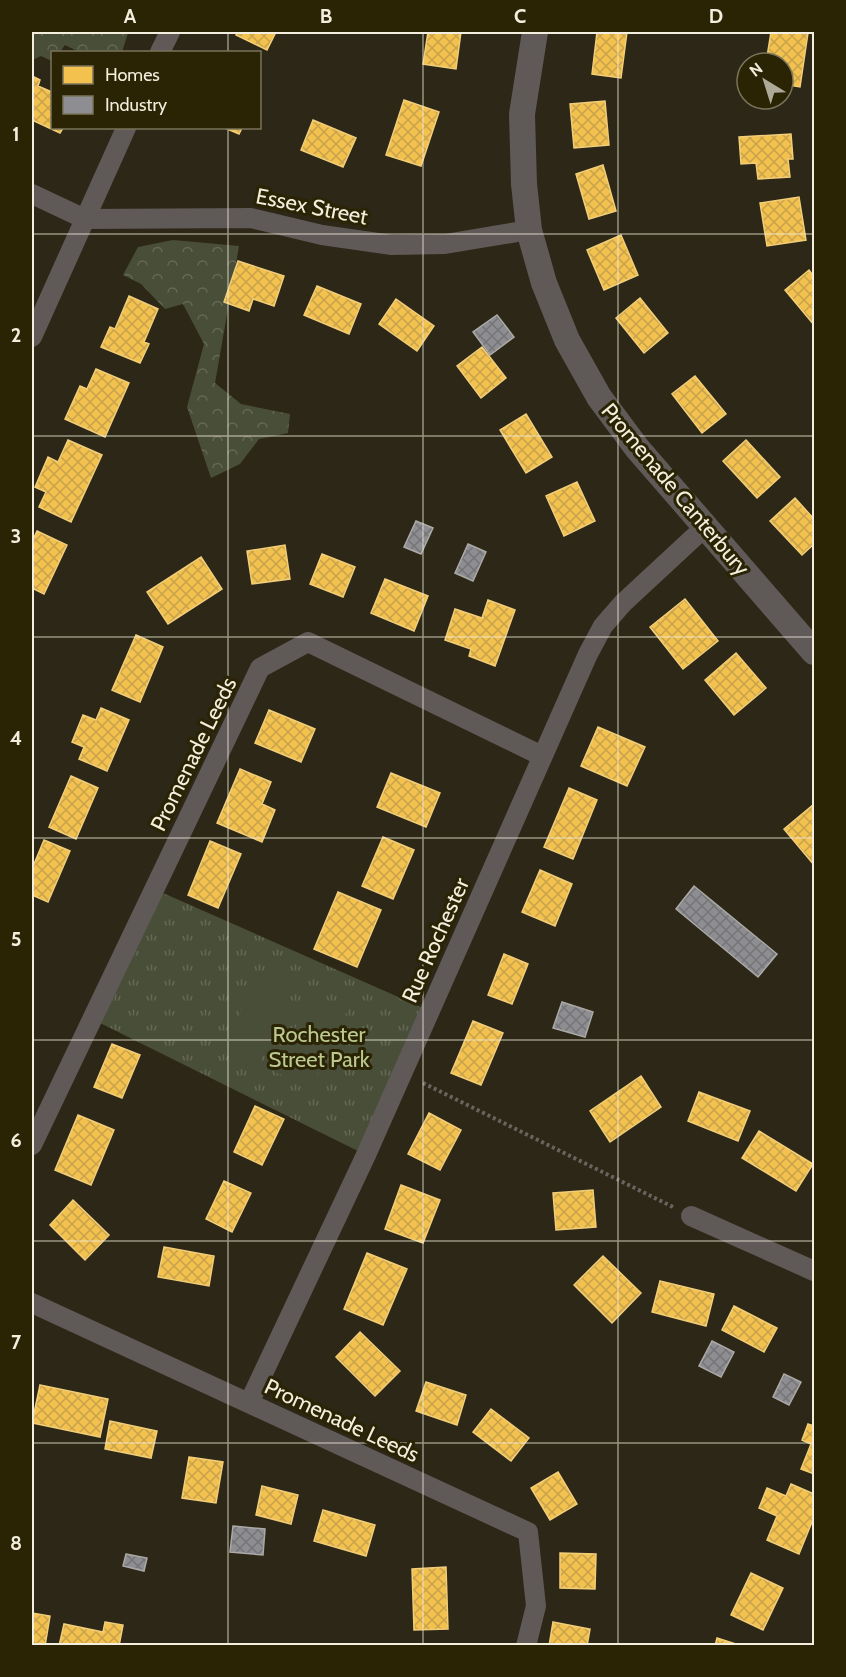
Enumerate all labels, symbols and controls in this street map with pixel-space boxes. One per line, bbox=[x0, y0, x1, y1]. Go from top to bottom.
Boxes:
text: A bbox=[124, 4, 137, 28]
text: B bbox=[320, 4, 332, 28]
text: C bbox=[514, 4, 526, 28]
text: D bbox=[709, 4, 723, 28]
legend bbox=[51, 51, 261, 129]
north arrow bbox=[735, 51, 795, 111]
text: N bbox=[746, 59, 766, 81]
text: Homes bbox=[105, 64, 160, 86]
text: Industry bbox=[105, 94, 167, 116]
text: 1 bbox=[12, 122, 20, 146]
street label: Essex Street bbox=[254, 182, 371, 231]
text: 2 bbox=[11, 323, 21, 347]
street label: Promenade Canterbury bbox=[596, 398, 756, 581]
text: 3 bbox=[11, 524, 21, 548]
street label: Promenade Leeds bbox=[145, 673, 242, 835]
text: 4 bbox=[10, 726, 22, 750]
street label: Rue Rochester bbox=[396, 874, 475, 1007]
text: 5 bbox=[11, 927, 21, 951]
park label: Rochester Street Park bbox=[268, 1021, 370, 1073]
text: 6 bbox=[10, 1128, 22, 1152]
text: 7 bbox=[11, 1330, 22, 1354]
street label: Promenade Leeds bbox=[260, 1373, 423, 1468]
text: 8 bbox=[10, 1531, 22, 1555]

